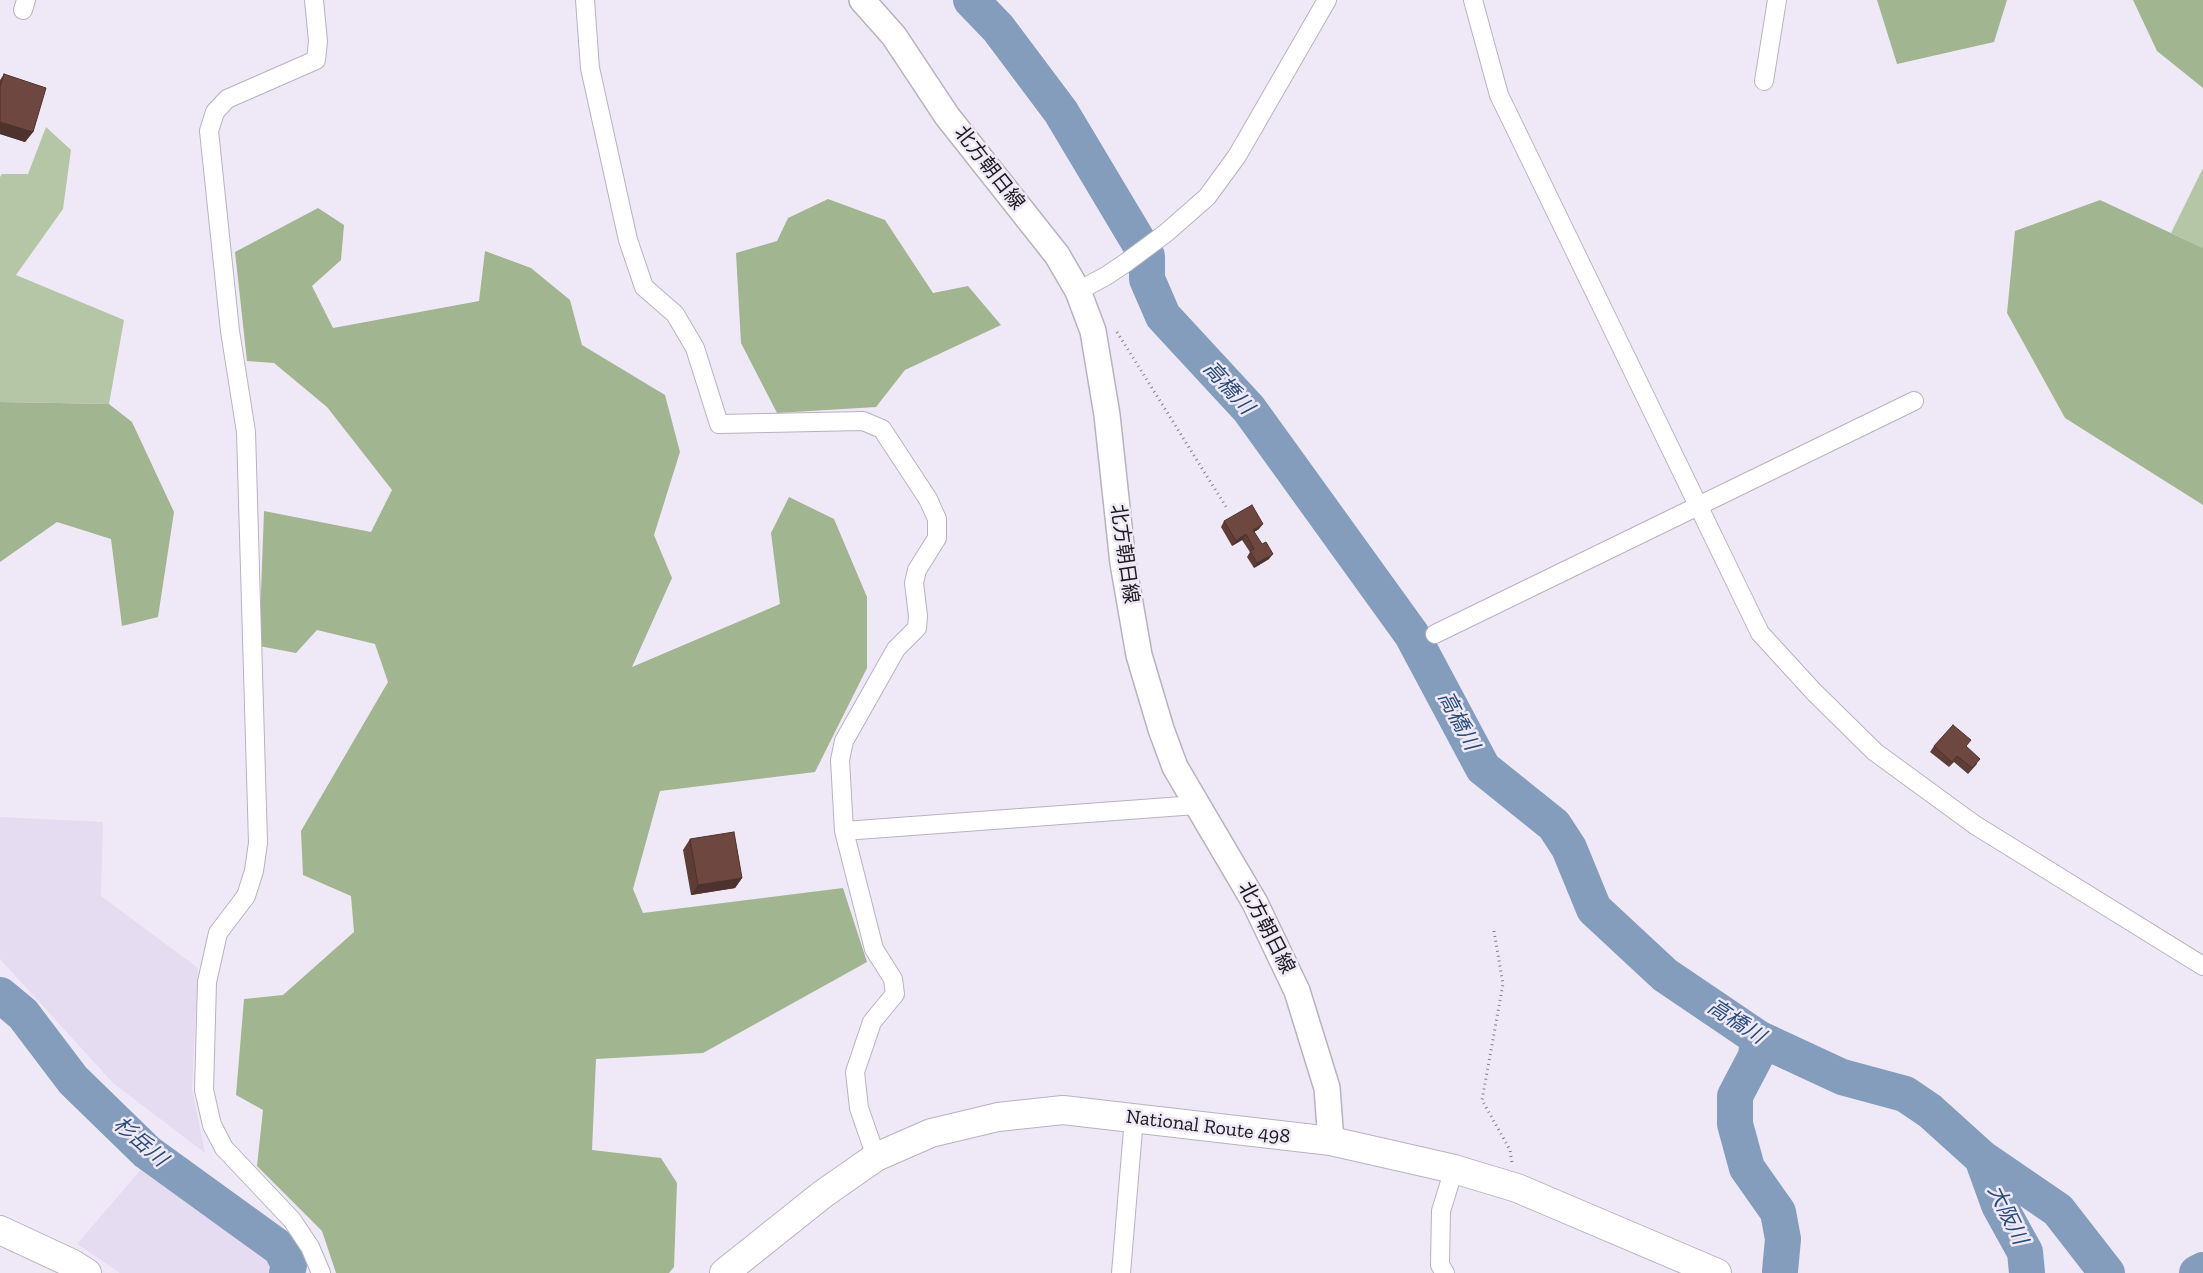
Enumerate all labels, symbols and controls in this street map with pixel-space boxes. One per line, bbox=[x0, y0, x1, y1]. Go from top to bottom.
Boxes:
street label: 北方朝日線 bbox=[949, 121, 1029, 215]
water label: 高橋川 bbox=[1198, 356, 1258, 420]
street label: 北方朝日線 bbox=[1105, 503, 1143, 605]
water label: 高橋川 bbox=[1432, 687, 1484, 755]
street label: 北方朝日線 bbox=[1233, 878, 1299, 978]
water label: 高橋川 bbox=[1703, 994, 1769, 1050]
street label: National Route 498 bbox=[1125, 1105, 1291, 1149]
water label: 杉岳川 bbox=[108, 1112, 172, 1172]
water label: 大阪川 bbox=[1982, 1181, 2032, 1249]

